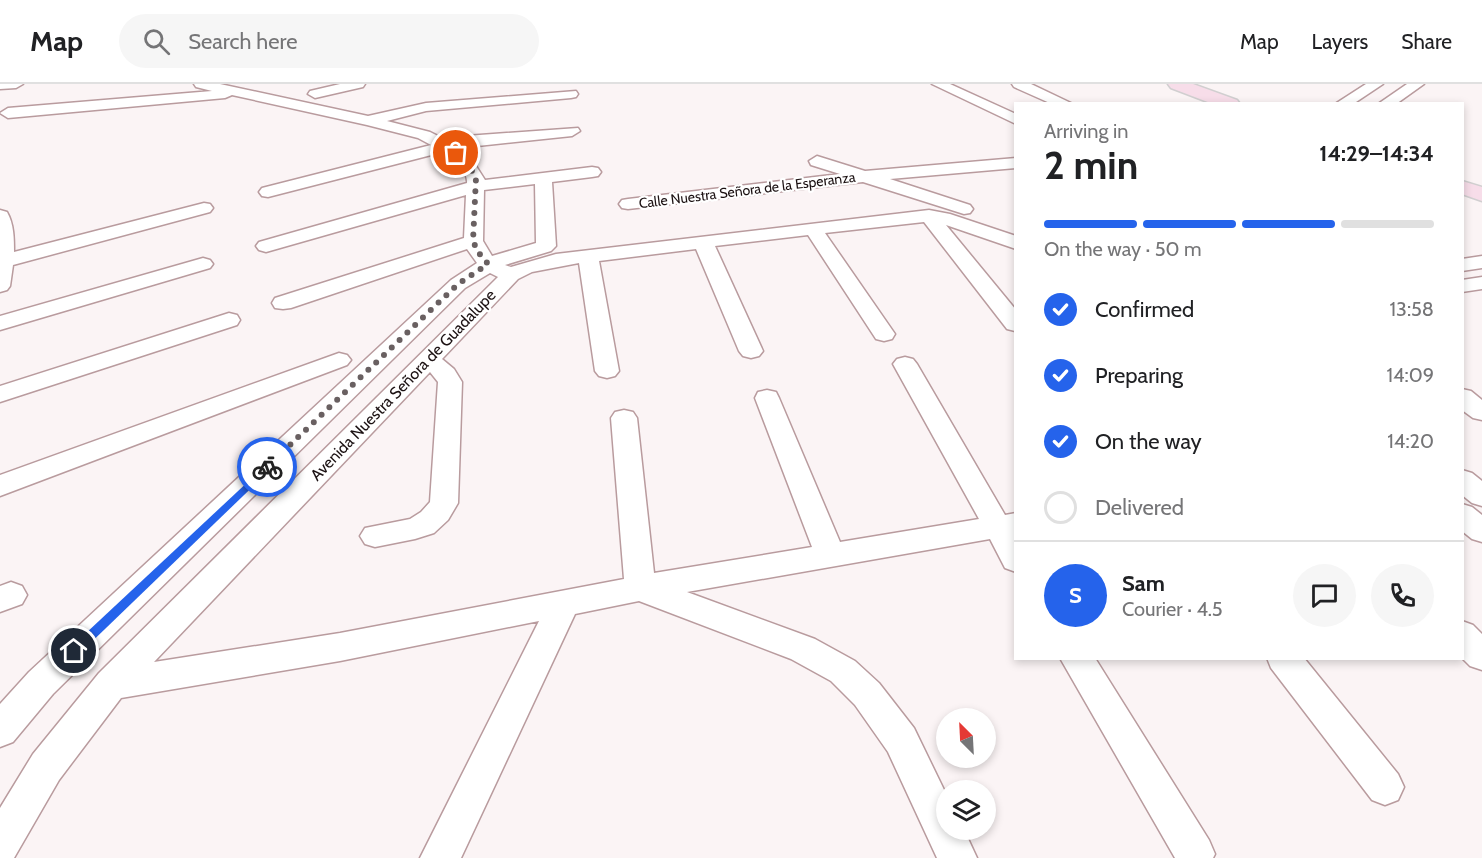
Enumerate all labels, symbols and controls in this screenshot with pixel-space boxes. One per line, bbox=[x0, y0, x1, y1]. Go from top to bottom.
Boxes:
search box bbox=[119, 14, 539, 68]
text: Map bbox=[30, 24, 83, 58]
icon: search bbox=[140, 25, 173, 58]
text: Search here bbox=[188, 28, 297, 55]
text: Map bbox=[1240, 29, 1279, 54]
text: Layers bbox=[1312, 29, 1368, 54]
text: Share bbox=[1401, 29, 1452, 54]
text: Arriving in bbox=[1044, 119, 1128, 143]
pin bbox=[430, 127, 481, 178]
icon: bag bbox=[439, 136, 472, 169]
text: 14:29–14:34 bbox=[1319, 140, 1434, 167]
text: 2 min bbox=[1044, 141, 1138, 189]
street label: Calle Nuestra Señora de la Esperanza bbox=[638, 168, 857, 212]
text: On the way · 50 m bbox=[1044, 237, 1202, 261]
street label: Avenida Nuestra Señora de Guadalupe bbox=[306, 285, 500, 485]
icon: check bbox=[1044, 293, 1077, 326]
text: Confirmed bbox=[1095, 296, 1194, 323]
text: 13:58 bbox=[1390, 297, 1434, 321]
icon: check bbox=[1044, 359, 1077, 392]
text: Preparing bbox=[1095, 362, 1183, 389]
text: 14:09 bbox=[1386, 363, 1434, 387]
icon: check bbox=[1044, 425, 1077, 458]
text: On the way bbox=[1095, 428, 1202, 455]
text: 14:20 bbox=[1387, 429, 1434, 453]
courier bbox=[237, 437, 297, 497]
icon: bike bbox=[251, 451, 284, 484]
text: Delivered bbox=[1095, 494, 1184, 521]
button: chat bbox=[1293, 564, 1356, 627]
button: phone bbox=[1371, 564, 1434, 627]
text: Sam bbox=[1122, 570, 1165, 597]
text: S bbox=[1069, 582, 1082, 609]
text: Courier · 4.5 bbox=[1122, 597, 1223, 621]
pin bbox=[48, 625, 99, 676]
icon: home bbox=[57, 634, 90, 667]
north arrow bbox=[936, 708, 996, 768]
map controls bbox=[936, 708, 996, 840]
button: layers bbox=[936, 780, 996, 840]

